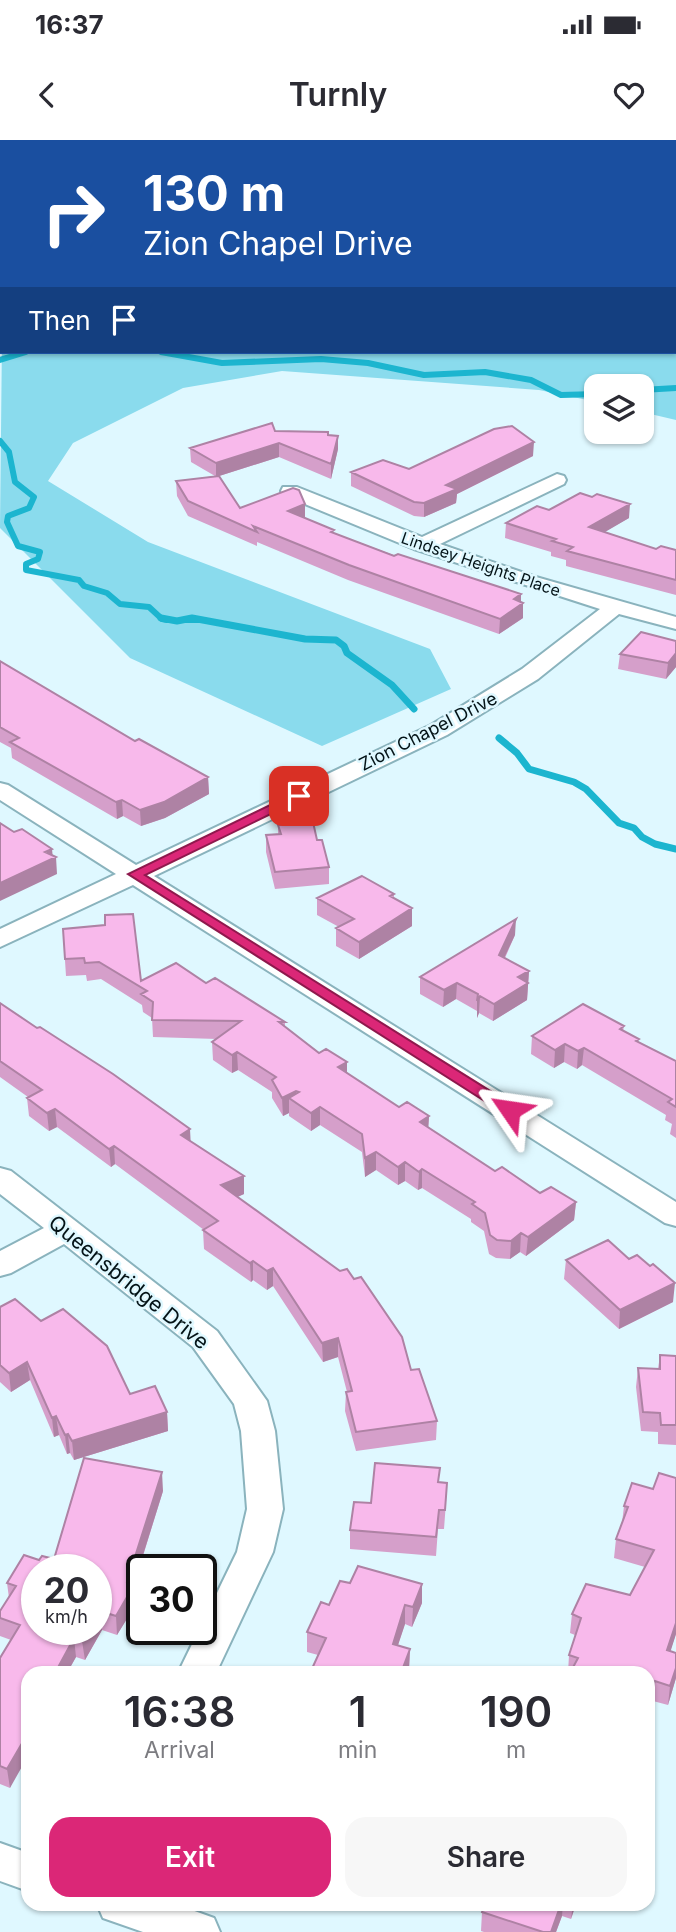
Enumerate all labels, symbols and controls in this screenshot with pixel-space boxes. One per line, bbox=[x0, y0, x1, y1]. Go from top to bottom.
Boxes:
text: 16:37 bbox=[35, 9, 104, 40]
text: Turnly bbox=[289, 75, 387, 114]
icon: back bbox=[28, 76, 66, 114]
icon: heart bbox=[610, 76, 648, 114]
text: 130 m bbox=[143, 164, 285, 223]
icon: right bbox=[28, 168, 119, 259]
text: Zion Chapel Drive bbox=[143, 224, 413, 263]
icon: arrive bbox=[105, 301, 143, 339]
text: Then bbox=[28, 305, 91, 336]
map controls bbox=[584, 374, 654, 444]
button: layers bbox=[584, 374, 654, 444]
street label: Lindsey Heights Place bbox=[399, 527, 563, 601]
street label: Zion Chapel Drive bbox=[356, 687, 500, 775]
pin bbox=[269, 766, 329, 826]
icon: arrive bbox=[280, 777, 318, 815]
position arrow bbox=[473, 1073, 547, 1147]
street label: Queensbridge Drive bbox=[44, 1210, 214, 1354]
speed limit sign: 30 bbox=[126, 1554, 217, 1645]
text: 20 bbox=[44, 1569, 89, 1611]
text: km/h bbox=[45, 1606, 88, 1627]
text: 16:38 bbox=[124, 1686, 235, 1737]
text: 1 bbox=[349, 1686, 367, 1737]
text: 190 bbox=[480, 1686, 552, 1737]
text: Arrival bbox=[144, 1736, 215, 1764]
text: min bbox=[338, 1736, 377, 1764]
text: m bbox=[506, 1736, 526, 1764]
button: Exit bbox=[49, 1817, 331, 1897]
button: Share bbox=[345, 1817, 627, 1897]

